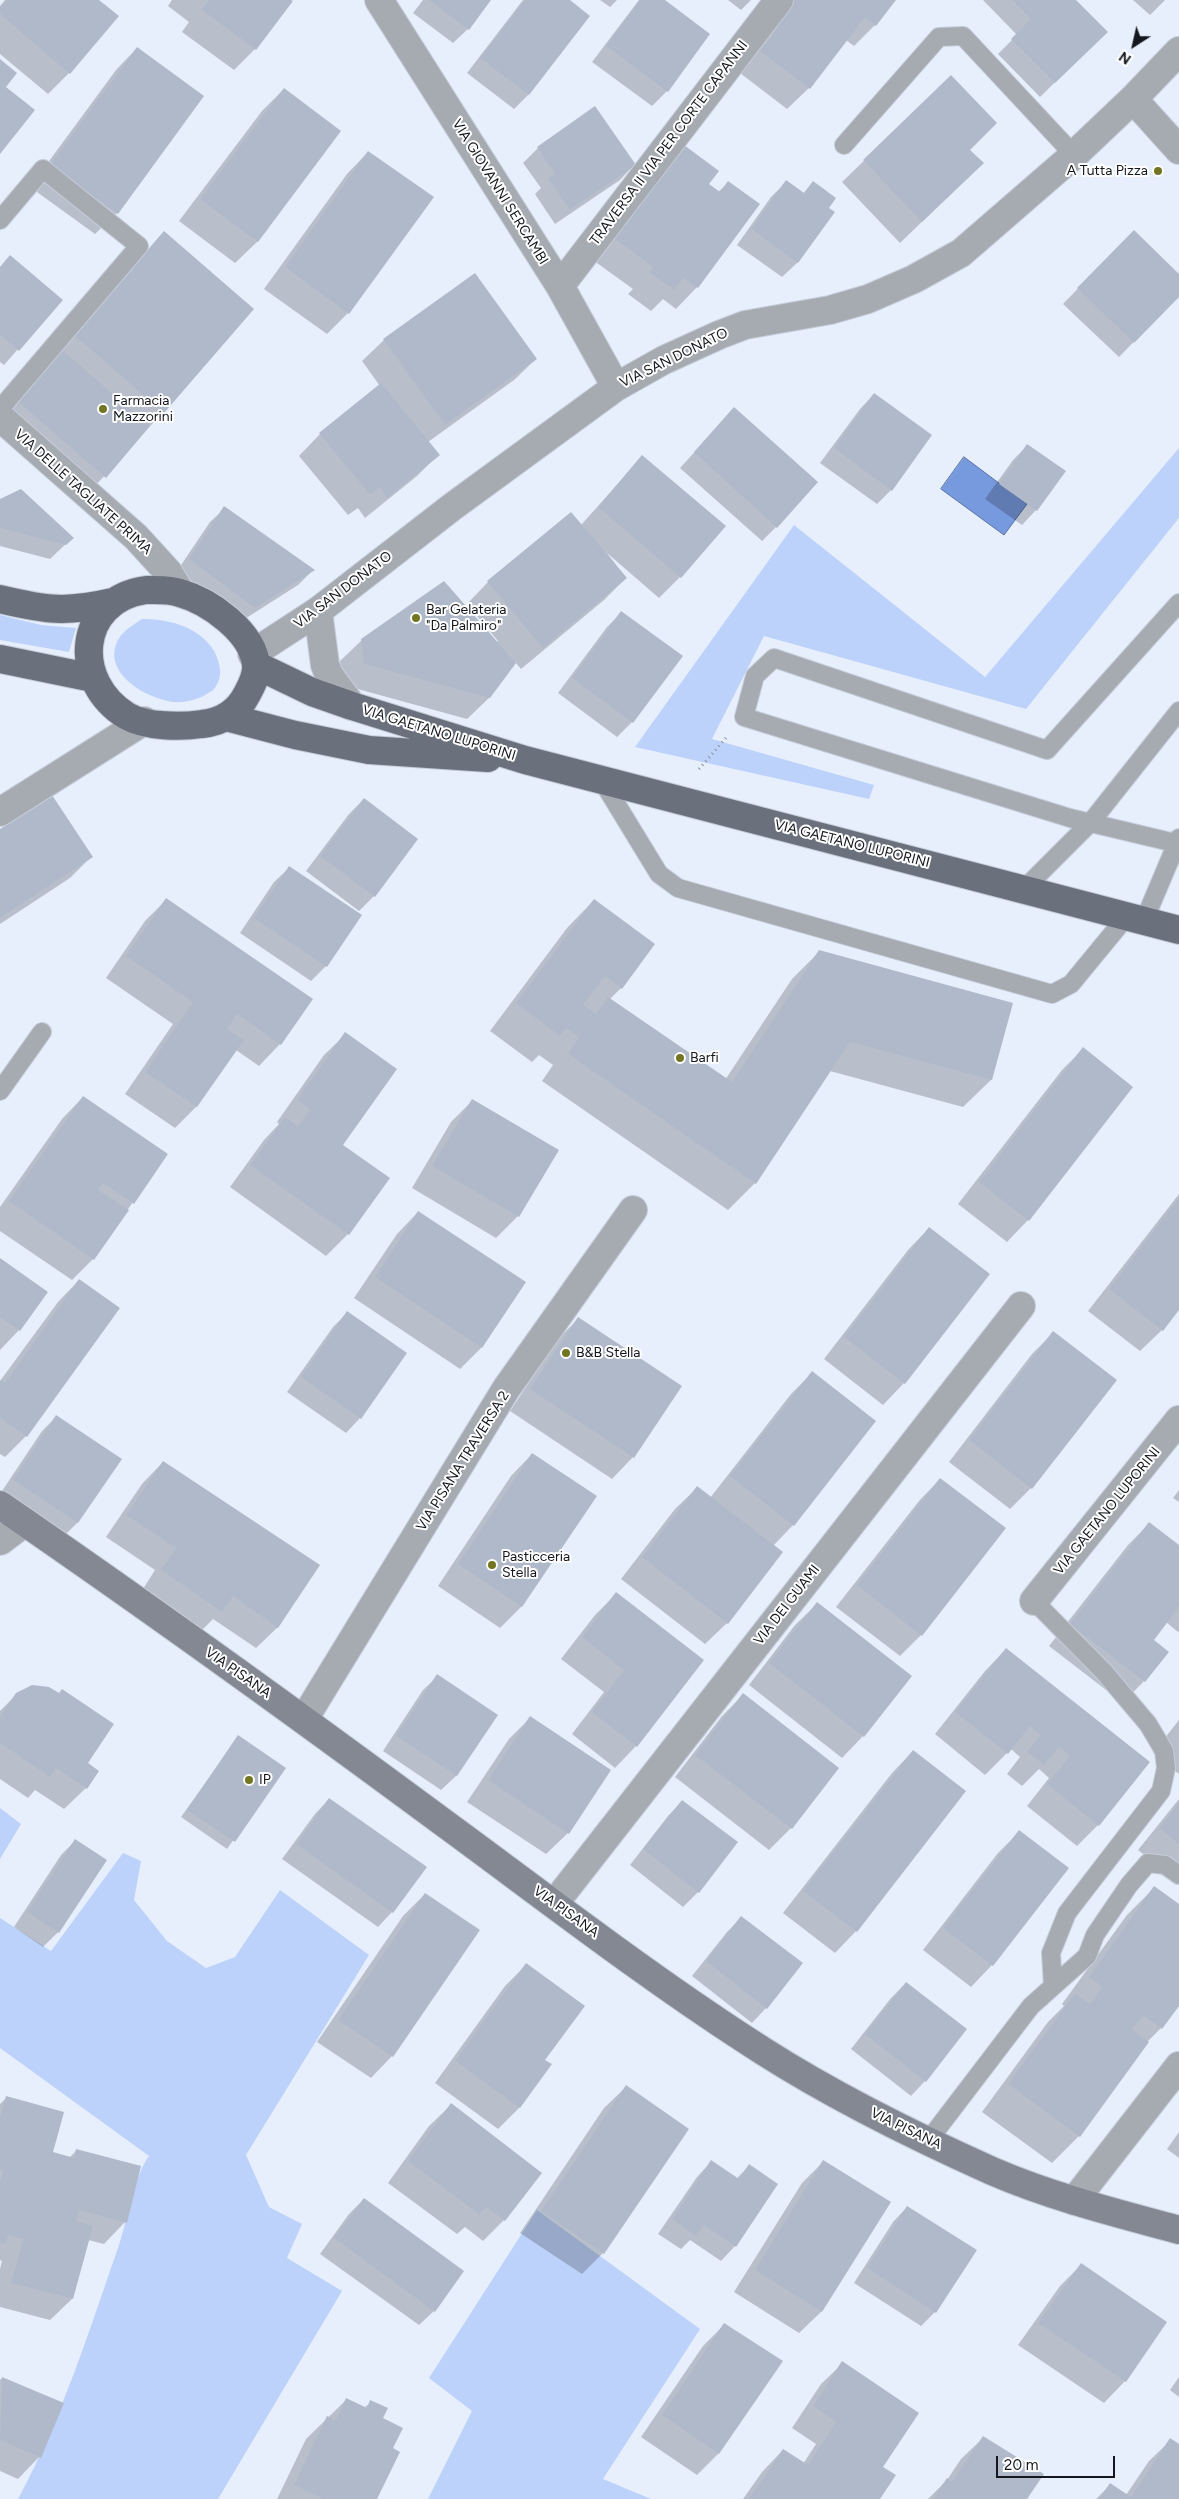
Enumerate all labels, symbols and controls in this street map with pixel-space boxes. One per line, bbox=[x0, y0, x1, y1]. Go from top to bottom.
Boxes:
north arrow bbox=[1109, 20, 1159, 70]
street label: TRAVERSA II VIA PER CORTE CAPANNI bbox=[587, 38, 751, 248]
text: N bbox=[1116, 48, 1134, 68]
street label: VIA GIOVANNI SERCAMBI bbox=[448, 116, 552, 268]
place label: A Tutta Pizza bbox=[1067, 163, 1148, 179]
marker: A Tutta Pizza bbox=[1152, 165, 1164, 177]
street label: VIA SAN DONATO bbox=[617, 325, 731, 391]
place label: Farmacia Mazzorini bbox=[113, 393, 173, 426]
marker: Farmacia Mazzorini bbox=[97, 403, 109, 415]
street label: VIA DELLE TAGLIATE PRIMA bbox=[11, 426, 155, 558]
street label: VIA SAN DONATO bbox=[291, 548, 395, 632]
place label: Bar Gelateria "Da Palmiro" bbox=[426, 602, 506, 634]
marker: Bar Gelateria "Da Palmiro" bbox=[410, 612, 422, 624]
street label: VIA GAETANO LUPORINI bbox=[360, 702, 518, 764]
street label: VIA GAETANO LUPORINI bbox=[773, 817, 931, 871]
place label: Barfi bbox=[690, 1050, 719, 1066]
marker: Barfi bbox=[674, 1052, 686, 1064]
place label: B&B Stella bbox=[576, 1345, 640, 1361]
marker: B&B Stella bbox=[560, 1347, 572, 1359]
street label: VIA PISANA TRAVERSA 2 bbox=[413, 1388, 513, 1534]
street label: VIA GAETANO LUPORINI bbox=[1050, 1444, 1164, 1578]
place label: Pasticceria Stella bbox=[502, 1549, 570, 1581]
marker: Pasticceria Stella bbox=[486, 1559, 498, 1571]
street label: VIA DEI GUAMI bbox=[750, 1562, 824, 1648]
street label: VIA PISANA bbox=[202, 1644, 274, 1702]
place label: IP bbox=[259, 1772, 271, 1788]
marker: IP bbox=[243, 1774, 255, 1786]
street label: VIA PISANA bbox=[530, 1883, 602, 1941]
street label: VIA PISANA bbox=[868, 2105, 944, 2153]
scale bar bbox=[999, 2446, 1118, 2478]
text: 20 m bbox=[1004, 2456, 1038, 2474]

